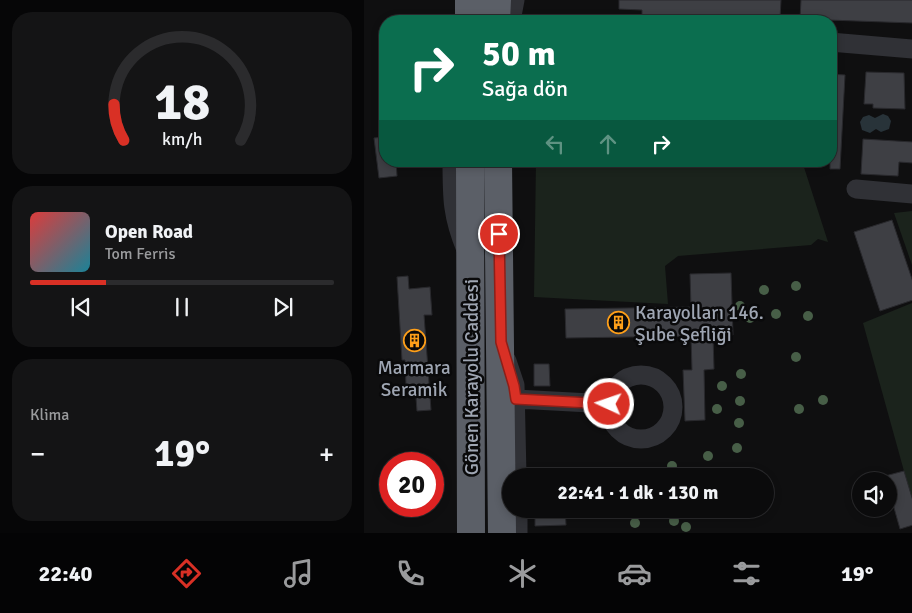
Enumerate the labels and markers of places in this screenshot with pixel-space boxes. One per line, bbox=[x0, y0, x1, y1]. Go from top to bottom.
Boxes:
pin bbox=[478, 213, 520, 255]
place label: Karayolları 146. Şube Şefliği bbox=[635, 301, 764, 347]
building icon: Karayolları 146. Şube Şefliği bbox=[607, 311, 631, 335]
building icon: Marmara Seramik bbox=[402, 329, 426, 353]
place label: Marmara Seramik bbox=[377, 356, 451, 402]

